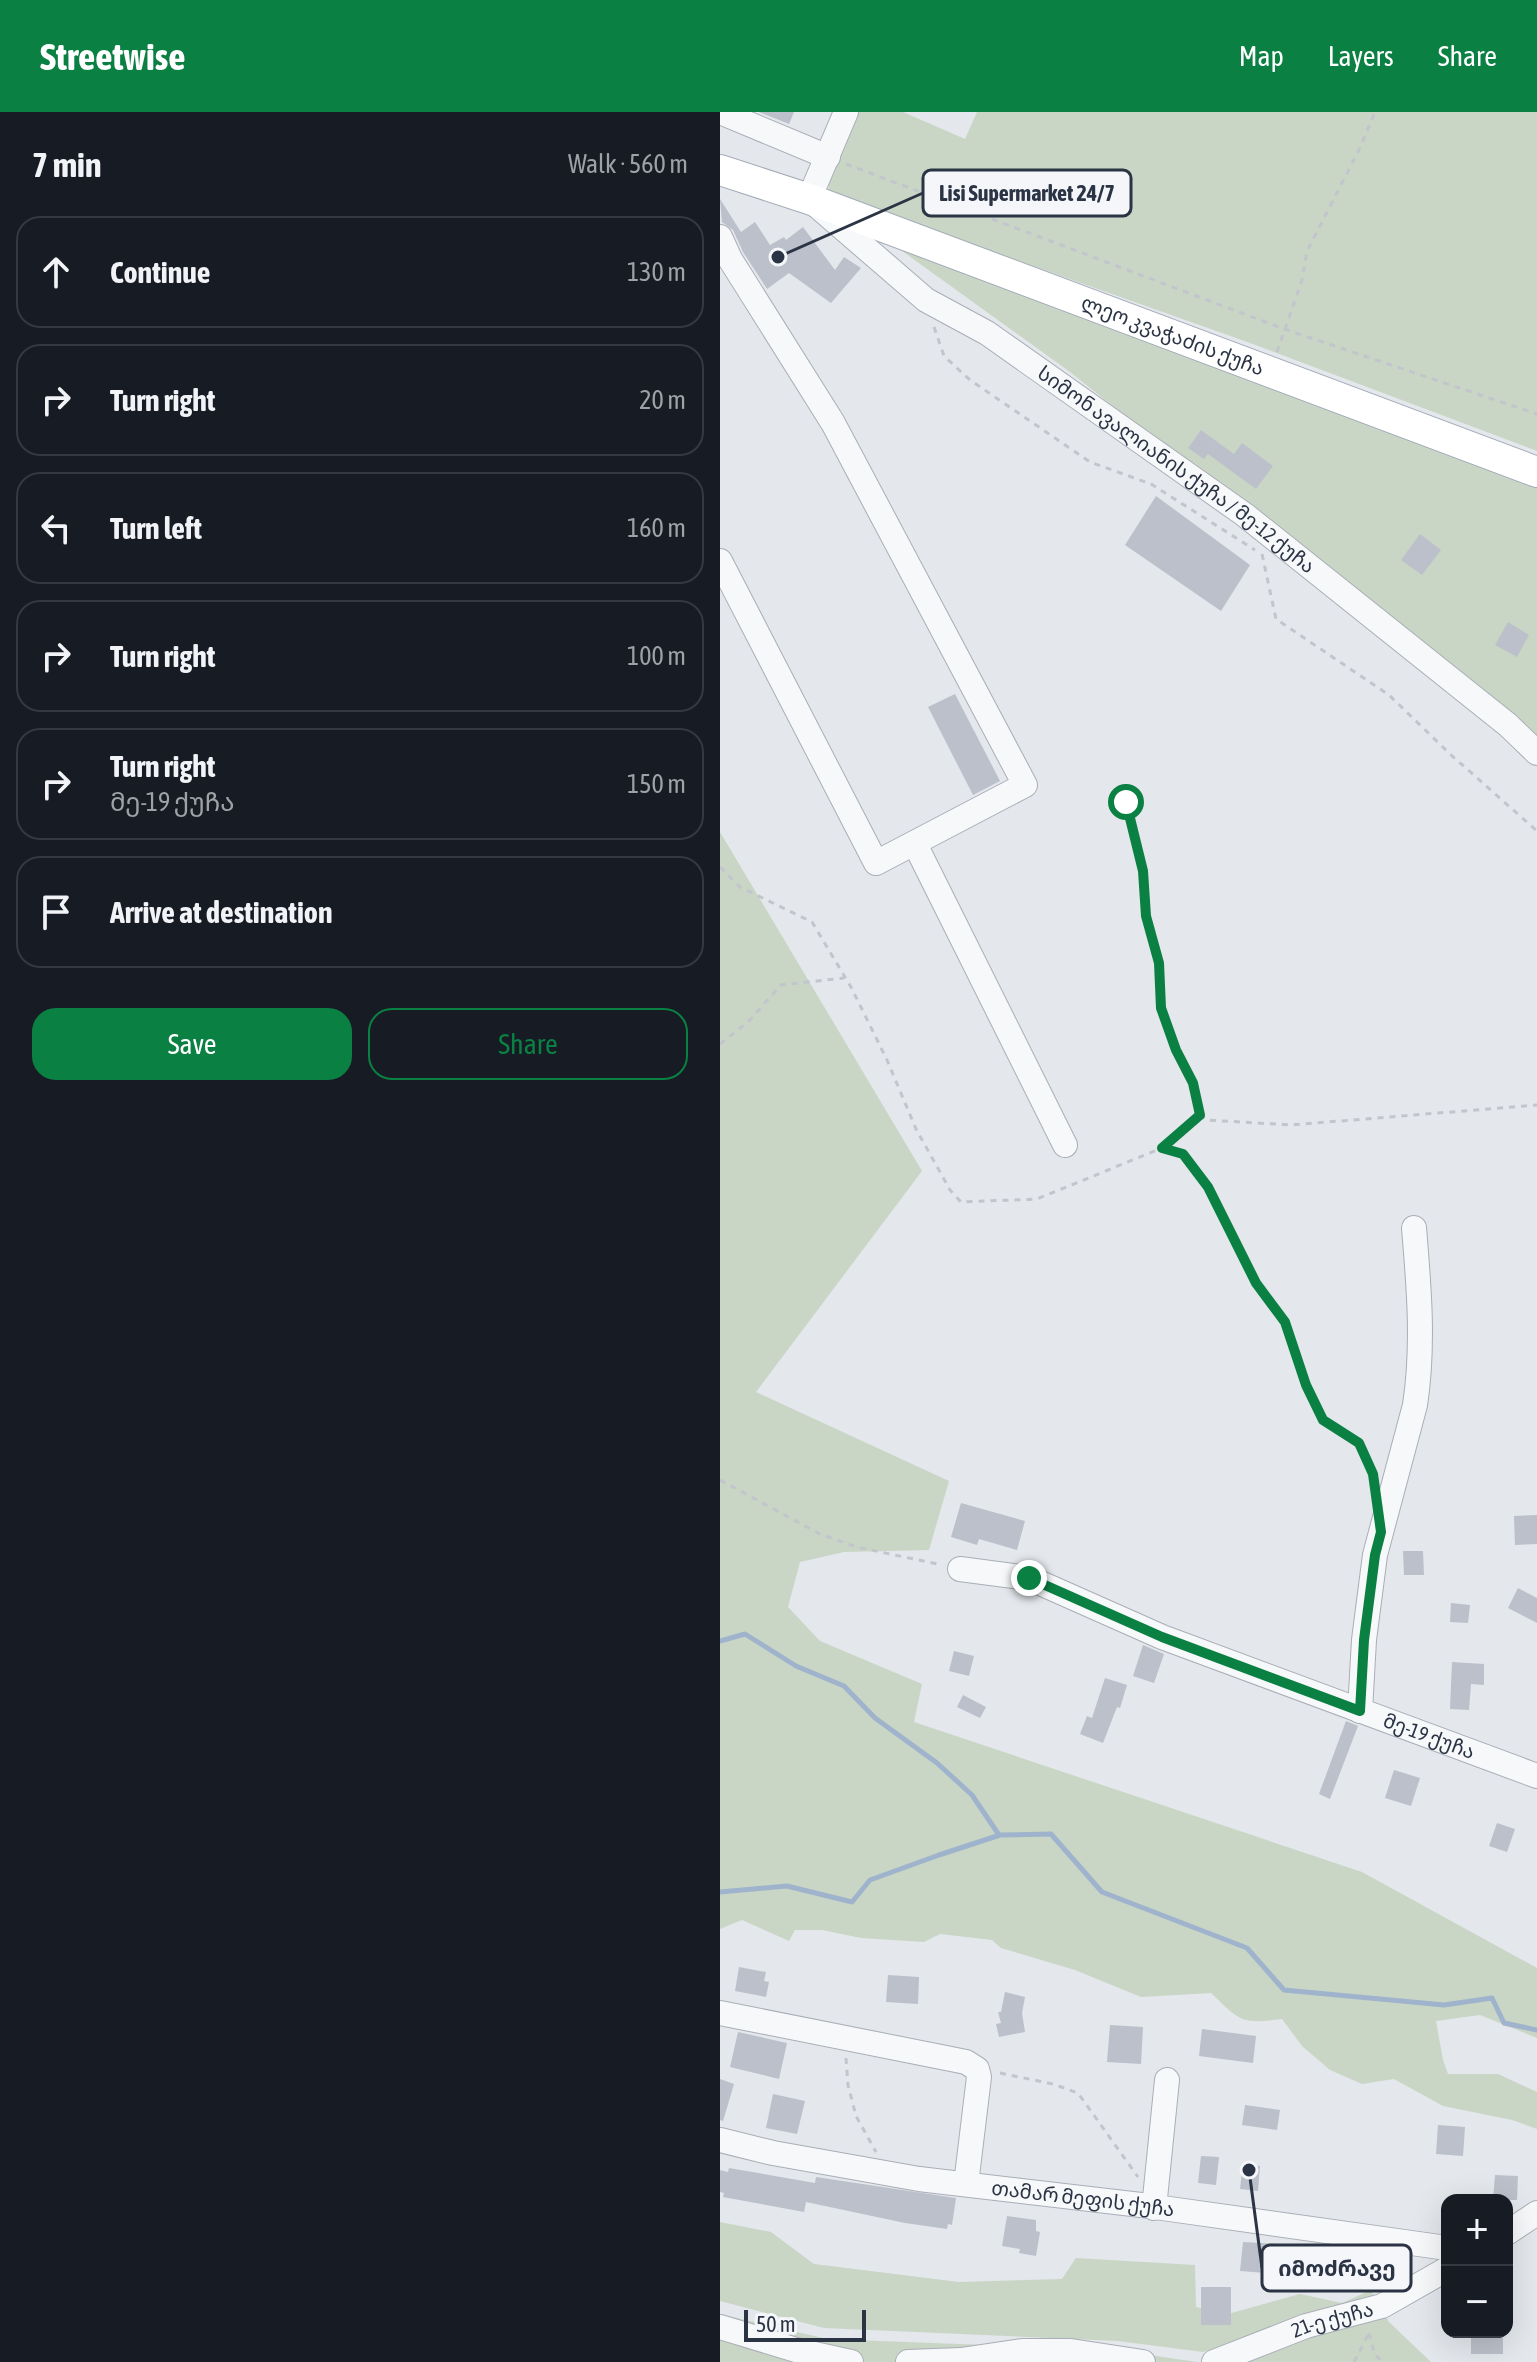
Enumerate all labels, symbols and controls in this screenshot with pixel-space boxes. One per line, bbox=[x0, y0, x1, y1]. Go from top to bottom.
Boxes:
text: Streetwise bbox=[40, 35, 185, 78]
text: Map bbox=[1239, 40, 1284, 72]
text: Layers bbox=[1328, 40, 1394, 72]
text: Share bbox=[1438, 40, 1497, 72]
text: 7 min bbox=[32, 145, 101, 184]
text: Walk · 560 m bbox=[568, 149, 688, 179]
callout: Lisi Supermarket 24/7 bbox=[923, 170, 1131, 216]
text: Lisi Supermarket 24/7 bbox=[939, 180, 1115, 206]
icon: ahead bbox=[34, 250, 78, 294]
text: Continue bbox=[110, 255, 210, 289]
text: 130 m bbox=[627, 257, 686, 287]
street label: ლეო კვაჭაძის ქუჩა bbox=[1078, 290, 1267, 380]
street label: სიმონ ავალიანის ქუჩა / მე-12 ქუჩა bbox=[1034, 361, 1320, 577]
icon: right bbox=[34, 378, 78, 422]
text: Turn right bbox=[110, 383, 216, 417]
text: 20 m bbox=[639, 385, 686, 415]
icon: left bbox=[34, 506, 78, 550]
text: Turn left bbox=[110, 511, 202, 545]
text: 160 m bbox=[627, 513, 686, 543]
icon: right bbox=[34, 634, 78, 678]
text: Turn right bbox=[110, 639, 216, 673]
text: 100 m bbox=[627, 641, 686, 671]
text: Turn right bbox=[110, 749, 216, 783]
icon: right bbox=[34, 762, 78, 806]
text: 150 m bbox=[627, 769, 686, 799]
route start bbox=[1108, 784, 1144, 820]
text: მე-19 ქუჩა bbox=[110, 787, 234, 817]
icon: arrive bbox=[34, 890, 78, 934]
text: Arrive at destination bbox=[110, 895, 332, 929]
button: Save bbox=[32, 1008, 352, 1080]
button: Share bbox=[368, 1008, 688, 1080]
route end bbox=[1011, 1560, 1047, 1596]
street label: მე-19 ქუჩა bbox=[1380, 1708, 1478, 1763]
street label: თამარ მეფის ქუჩა bbox=[990, 2176, 1176, 2221]
map controls bbox=[1441, 2194, 1513, 2338]
button: + bbox=[1441, 2194, 1513, 2266]
callout: იმოძრავე bbox=[1262, 2245, 1411, 2291]
text: იმოძრავე bbox=[1278, 2255, 1396, 2281]
button: − bbox=[1441, 2266, 1513, 2338]
street label: 21-ე ქუჩა bbox=[1288, 2297, 1376, 2342]
scale bar bbox=[744, 2306, 866, 2342]
text: 50 m bbox=[756, 2311, 796, 2337]

